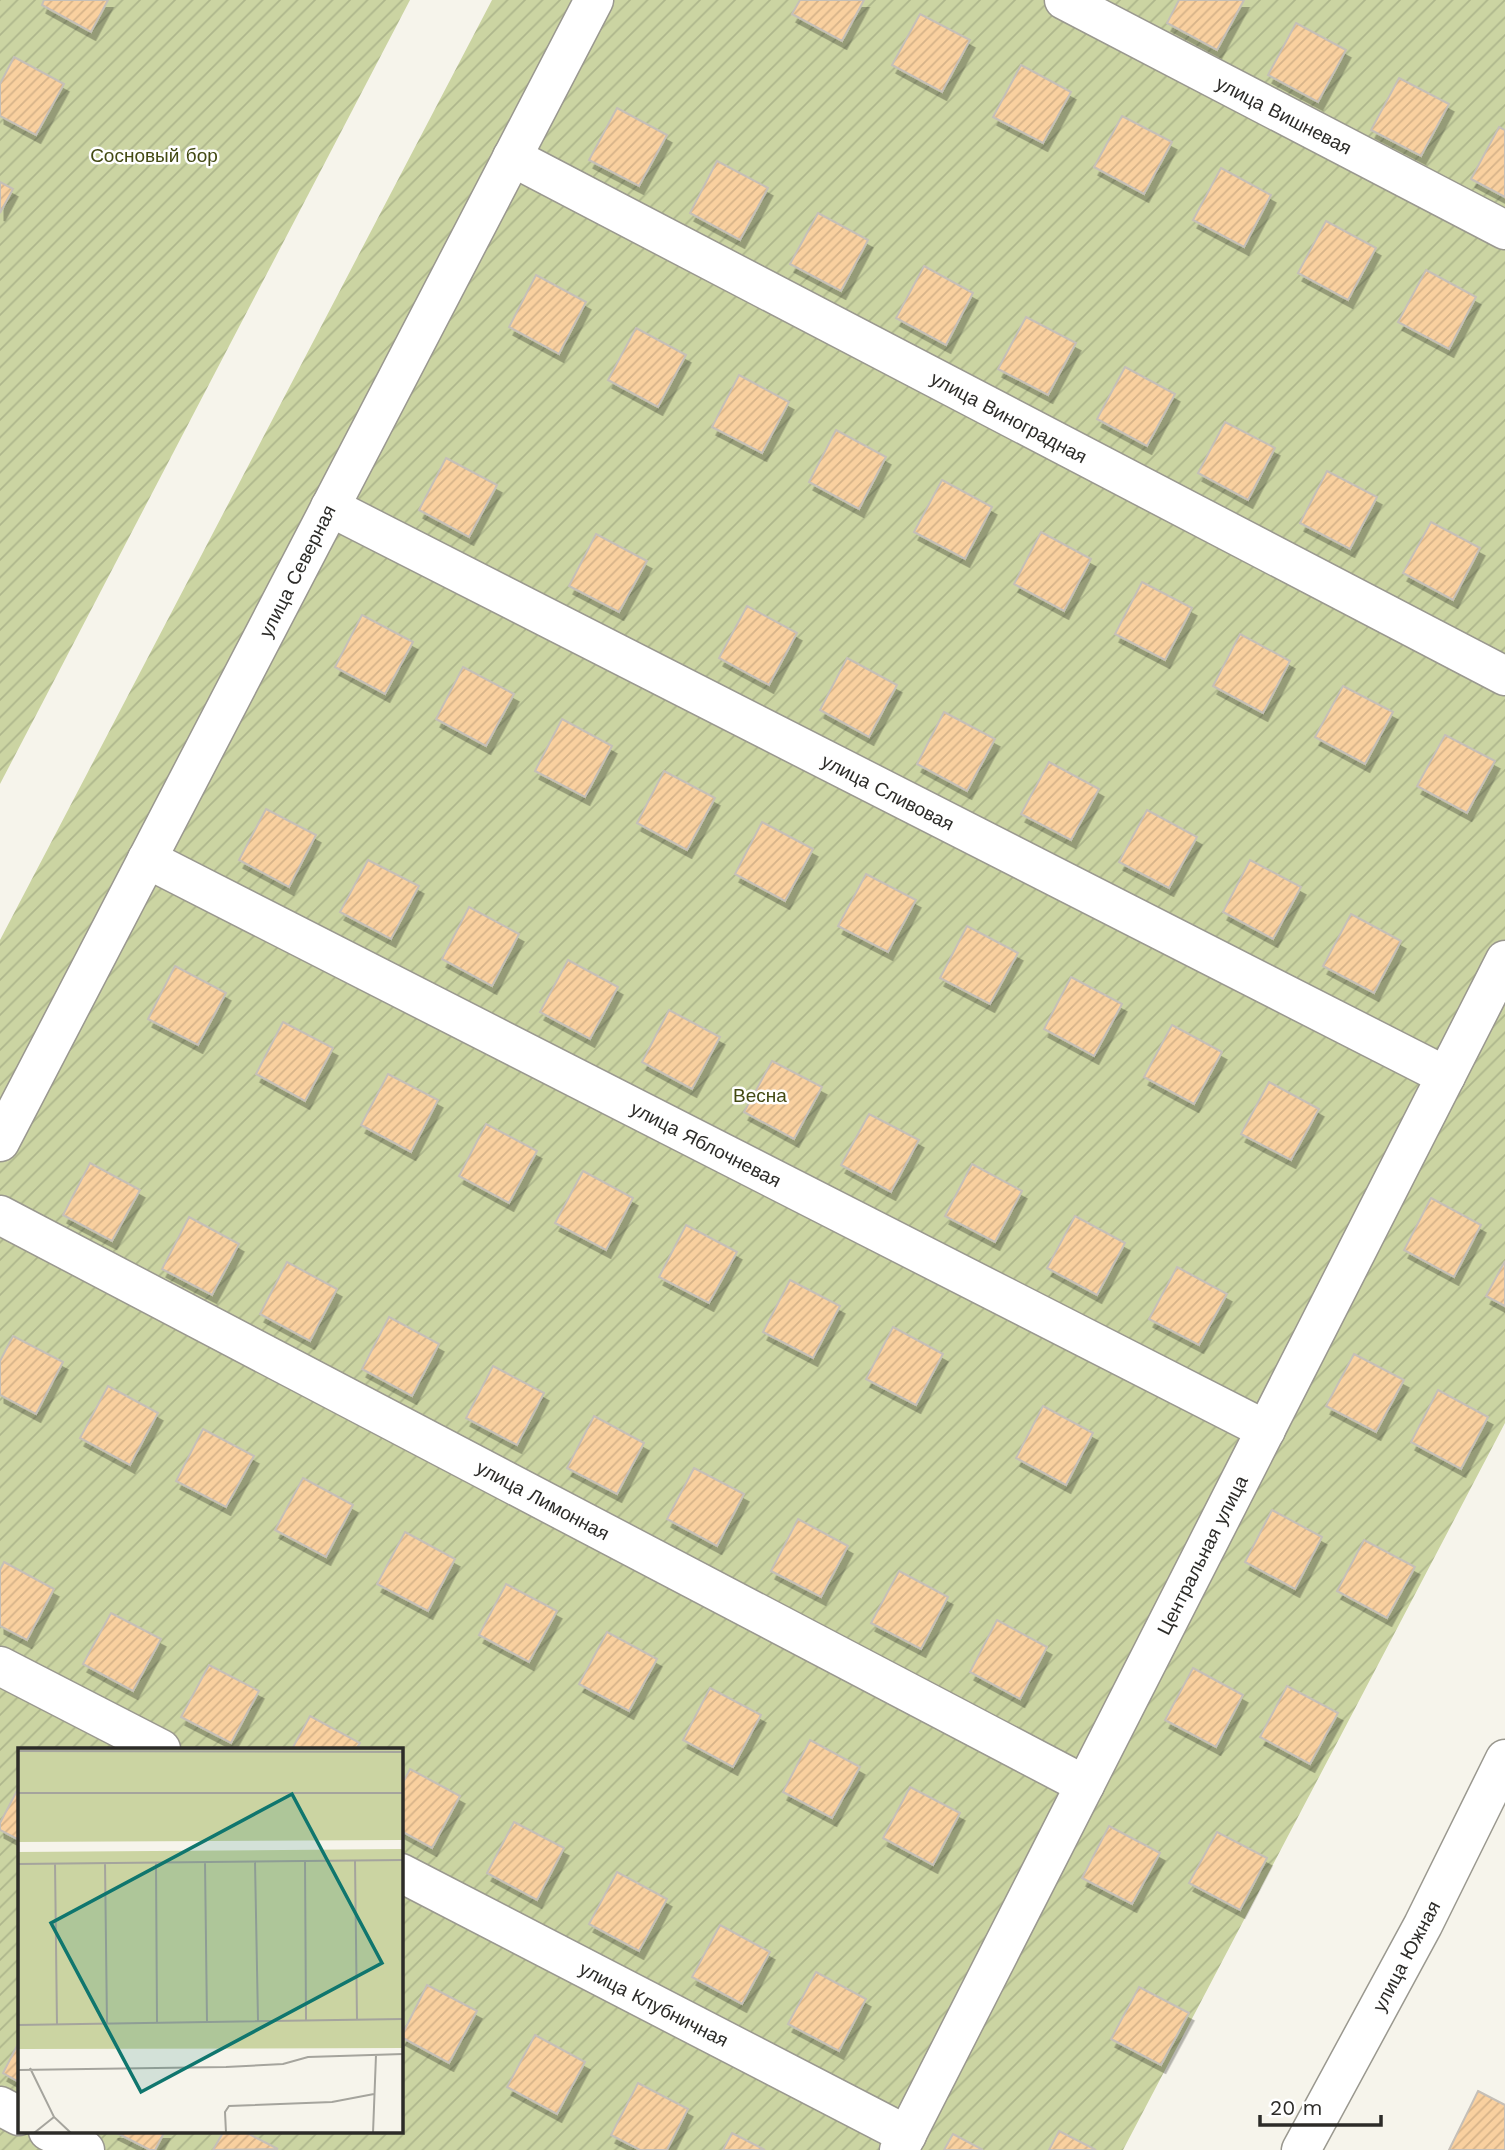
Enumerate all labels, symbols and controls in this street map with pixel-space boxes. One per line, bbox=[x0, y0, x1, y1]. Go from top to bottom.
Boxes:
street label: улица Вишневая bbox=[1212, 71, 1355, 160]
park label: Сосновый бор bbox=[90, 144, 218, 167]
street label: улица Виноградная bbox=[927, 367, 1091, 468]
street label: улица Северная bbox=[254, 501, 341, 641]
street label: улица Сливовая bbox=[818, 749, 958, 836]
park label: Весна bbox=[733, 1084, 787, 1107]
street label: улица Яблочневая bbox=[627, 1097, 785, 1192]
street label: улица Лимонная bbox=[472, 1456, 613, 1545]
street label: Центральная улица bbox=[1152, 1471, 1253, 1639]
inset map bbox=[18, 1748, 402, 2132]
street label: улица Южная bbox=[1368, 1897, 1445, 2015]
street label: улица Клубничная bbox=[576, 1957, 732, 2052]
scale bar bbox=[1260, 2084, 1381, 2128]
text: 20 m bbox=[1270, 2095, 1322, 2120]

